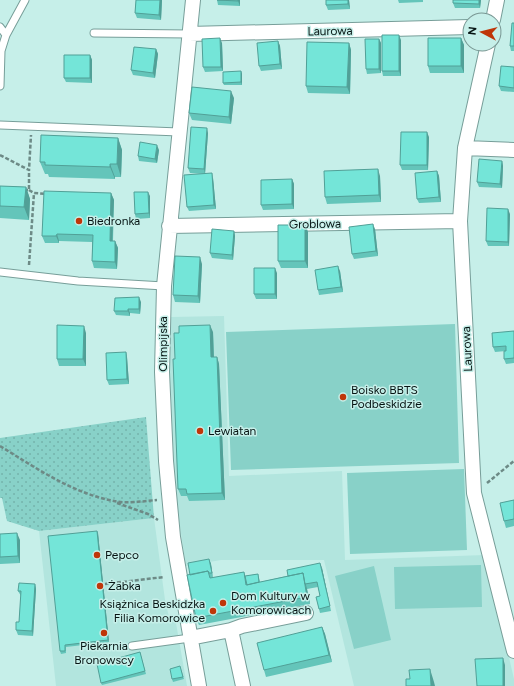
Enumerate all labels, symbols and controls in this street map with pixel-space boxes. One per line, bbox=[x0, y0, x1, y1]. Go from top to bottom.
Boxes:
north arrow bbox=[462, 12, 502, 52]
street label: Laurowa bbox=[307, 24, 353, 38]
text: N bbox=[466, 26, 480, 36]
place label: Biedronka bbox=[87, 214, 140, 228]
marker: Biedronka bbox=[74, 216, 84, 226]
street label: Groblowa bbox=[289, 217, 341, 231]
street label: Olimpijska bbox=[156, 316, 170, 372]
street label: Laurowa bbox=[459, 326, 475, 372]
place label: Boisko BBTS Podbeskidzie bbox=[351, 383, 422, 411]
marker: Boisko BBTS Podbeskidzie bbox=[338, 392, 348, 402]
place label: Lewiatan bbox=[208, 424, 257, 438]
marker: Lewiatan bbox=[195, 426, 205, 436]
place label: Pepco bbox=[105, 548, 139, 562]
marker: Pepco bbox=[92, 550, 102, 560]
place label: Żabka bbox=[108, 579, 141, 593]
marker: Żabka bbox=[95, 581, 105, 591]
place label: Dom Kultury w Komorowicach bbox=[231, 589, 312, 617]
place label: Książnica Beskidzka Filia Komorowice bbox=[99, 597, 205, 625]
marker: Dom Kultury w Komorowicach bbox=[218, 598, 228, 608]
marker: Książnica Beskidzka Filia Komorowice bbox=[208, 606, 218, 616]
marker: Piekarnia Bronowscy bbox=[99, 628, 109, 638]
place label: Piekarnia Bronowscy bbox=[74, 639, 134, 667]

